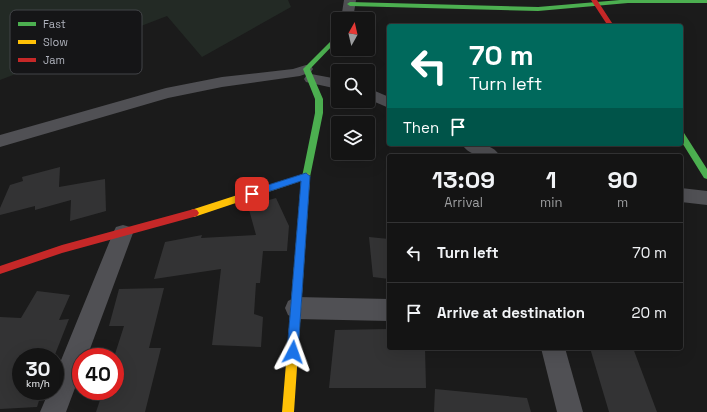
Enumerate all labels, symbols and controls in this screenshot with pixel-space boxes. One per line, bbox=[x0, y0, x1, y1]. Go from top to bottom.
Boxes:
legend bbox=[10, 10, 142, 74]
north arrow bbox=[331, 12, 375, 56]
map controls bbox=[331, 12, 375, 160]
text: Fast bbox=[43, 17, 66, 31]
text: Slow bbox=[43, 35, 68, 49]
text: 70 m bbox=[469, 37, 534, 73]
icon: left bbox=[403, 40, 455, 92]
text: Jam bbox=[43, 53, 65, 67]
button: search bbox=[331, 64, 375, 108]
text: Turn left bbox=[469, 72, 542, 95]
button: layers bbox=[331, 116, 375, 160]
icon: arrive bbox=[447, 116, 469, 138]
text: Then bbox=[403, 118, 439, 137]
text: 13:09 bbox=[432, 164, 495, 195]
text: 1 bbox=[546, 164, 557, 195]
text: 90 bbox=[608, 164, 638, 195]
pin bbox=[235, 177, 269, 211]
icon: arrive bbox=[241, 183, 263, 205]
text: Arrival bbox=[444, 194, 483, 211]
text: min bbox=[540, 194, 562, 211]
text: m bbox=[617, 194, 628, 211]
icon: left bbox=[403, 242, 425, 264]
text: Turn left bbox=[437, 243, 499, 262]
text: 70 m bbox=[632, 243, 667, 262]
icon: arrive bbox=[403, 302, 425, 324]
text: Arrive at destination bbox=[437, 303, 585, 322]
text: 20 m bbox=[632, 303, 667, 322]
position arrow bbox=[272, 331, 314, 373]
speed limit sign: 40 bbox=[72, 348, 124, 400]
text: 30 bbox=[25, 356, 51, 382]
text: km/h bbox=[26, 377, 50, 390]

